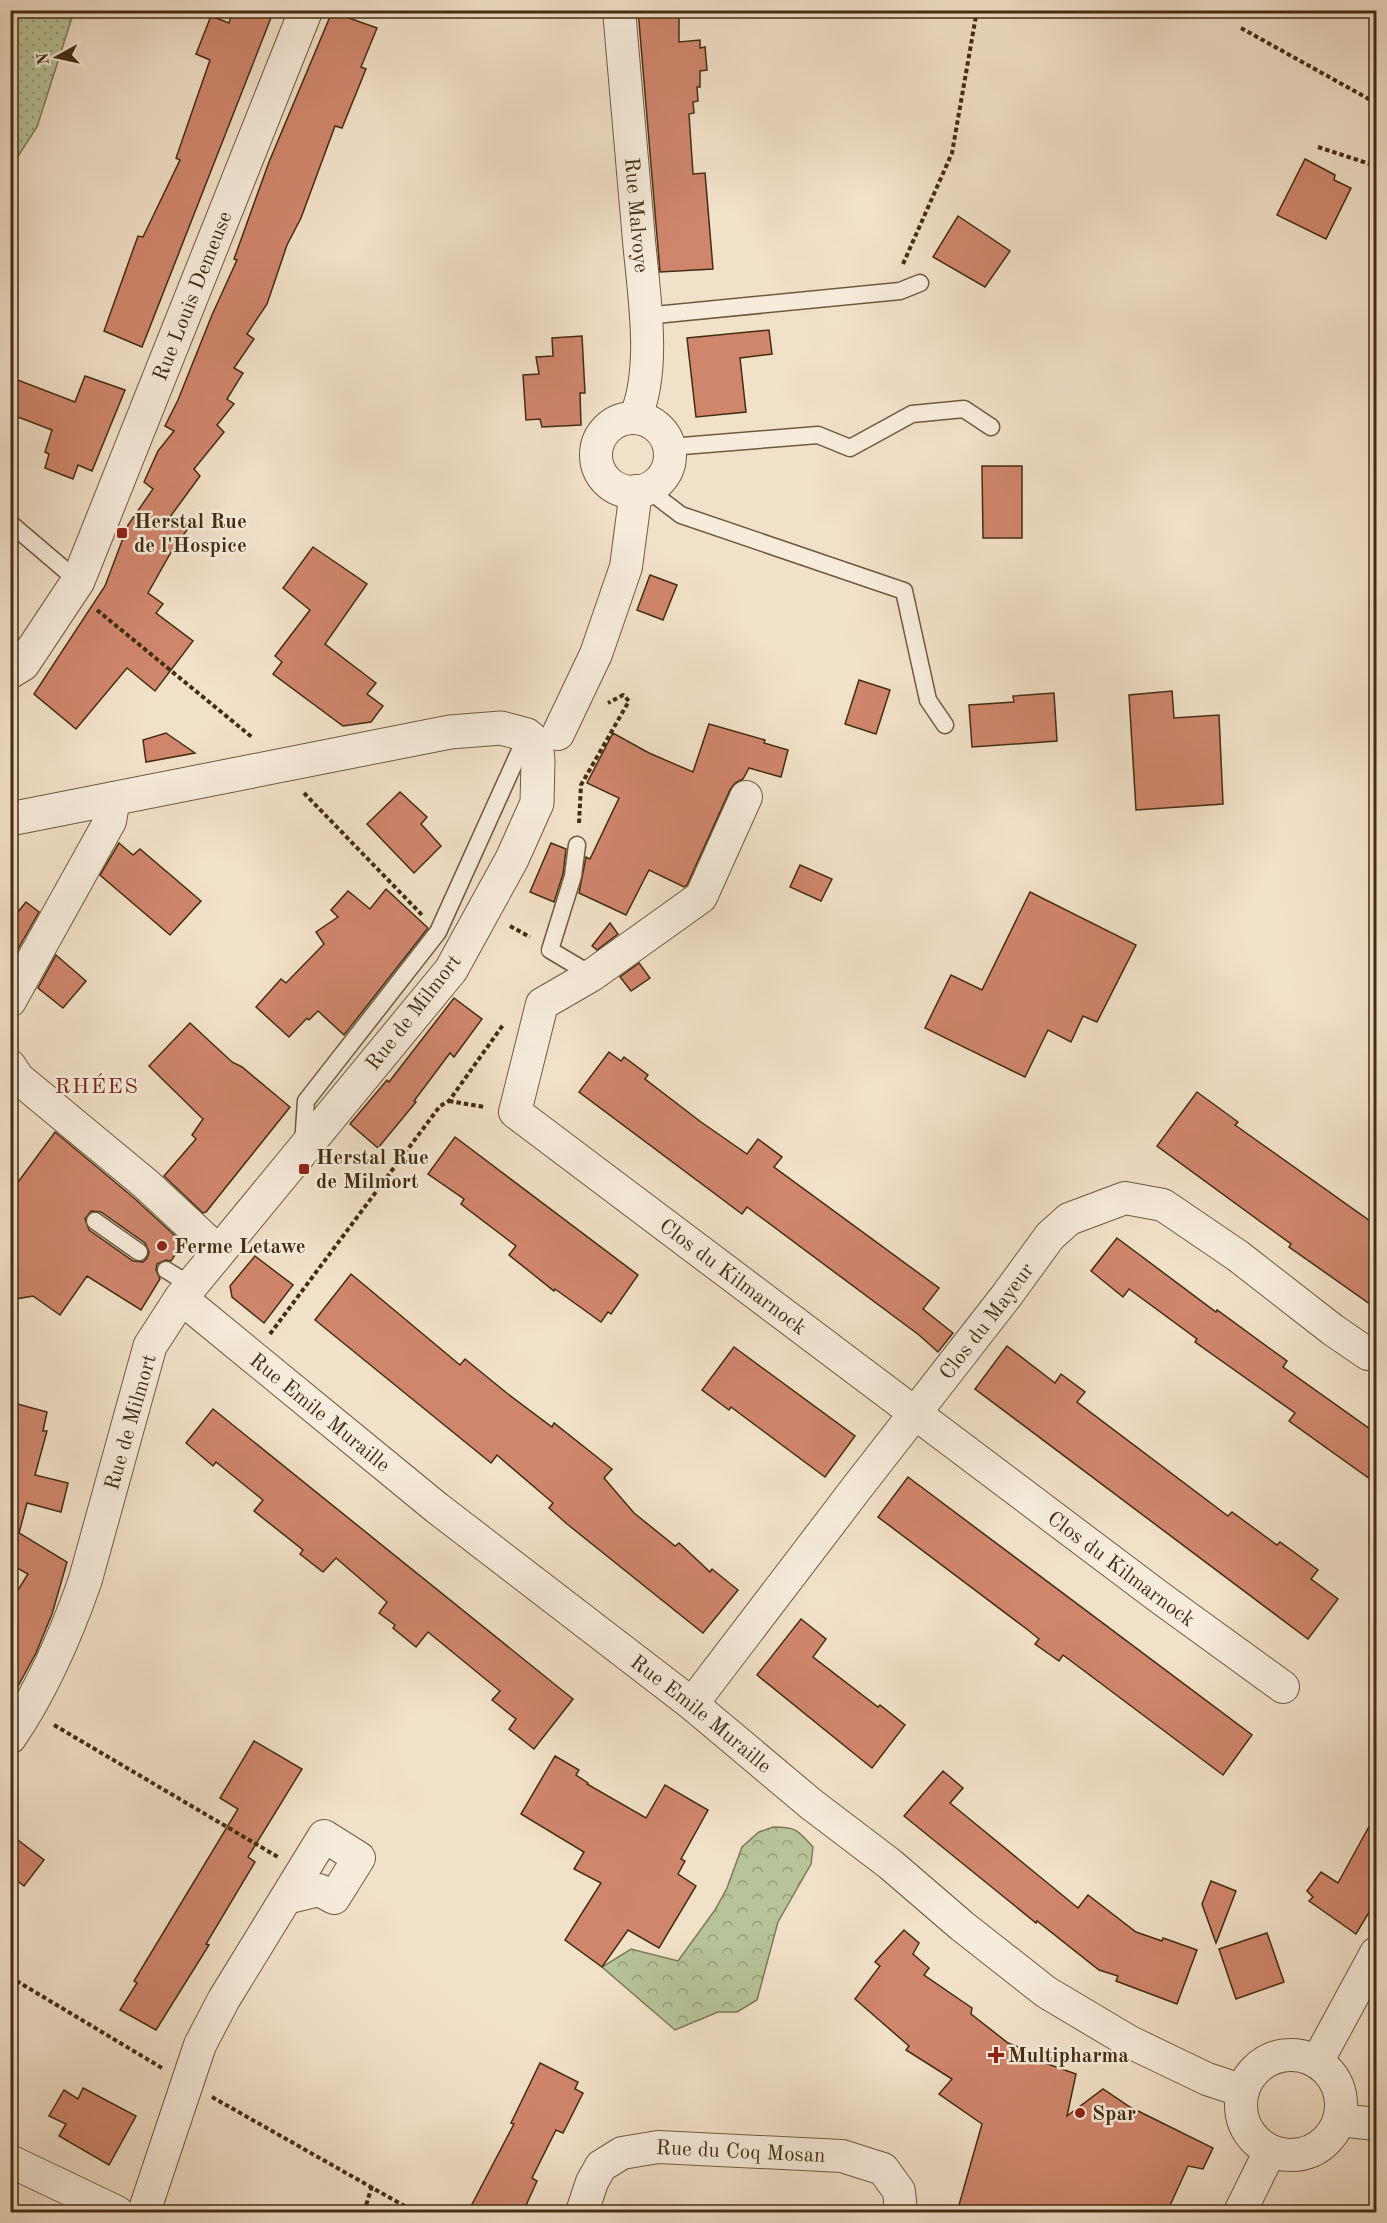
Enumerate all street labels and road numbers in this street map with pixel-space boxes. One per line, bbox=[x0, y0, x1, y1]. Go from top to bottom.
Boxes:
street label: Rue Malvoye bbox=[620, 157, 651, 274]
street label: Rue Louis Demeuse bbox=[150, 209, 237, 384]
street label: Rue de Milmort bbox=[363, 951, 466, 1075]
street label: Clos du Kilmarnock bbox=[655, 1216, 810, 1340]
street label: Clos du Mayeur bbox=[936, 1259, 1039, 1384]
street label: Rue Emile Muraille bbox=[245, 1350, 393, 1477]
street label: Rue de Milmort bbox=[102, 1352, 161, 1493]
street label: Clos du Kilmarnock bbox=[1043, 1508, 1198, 1631]
street label: Rue Emile Muraille bbox=[626, 1652, 775, 1778]
street label: Rue du Coq Mosan bbox=[655, 2138, 826, 2167]

